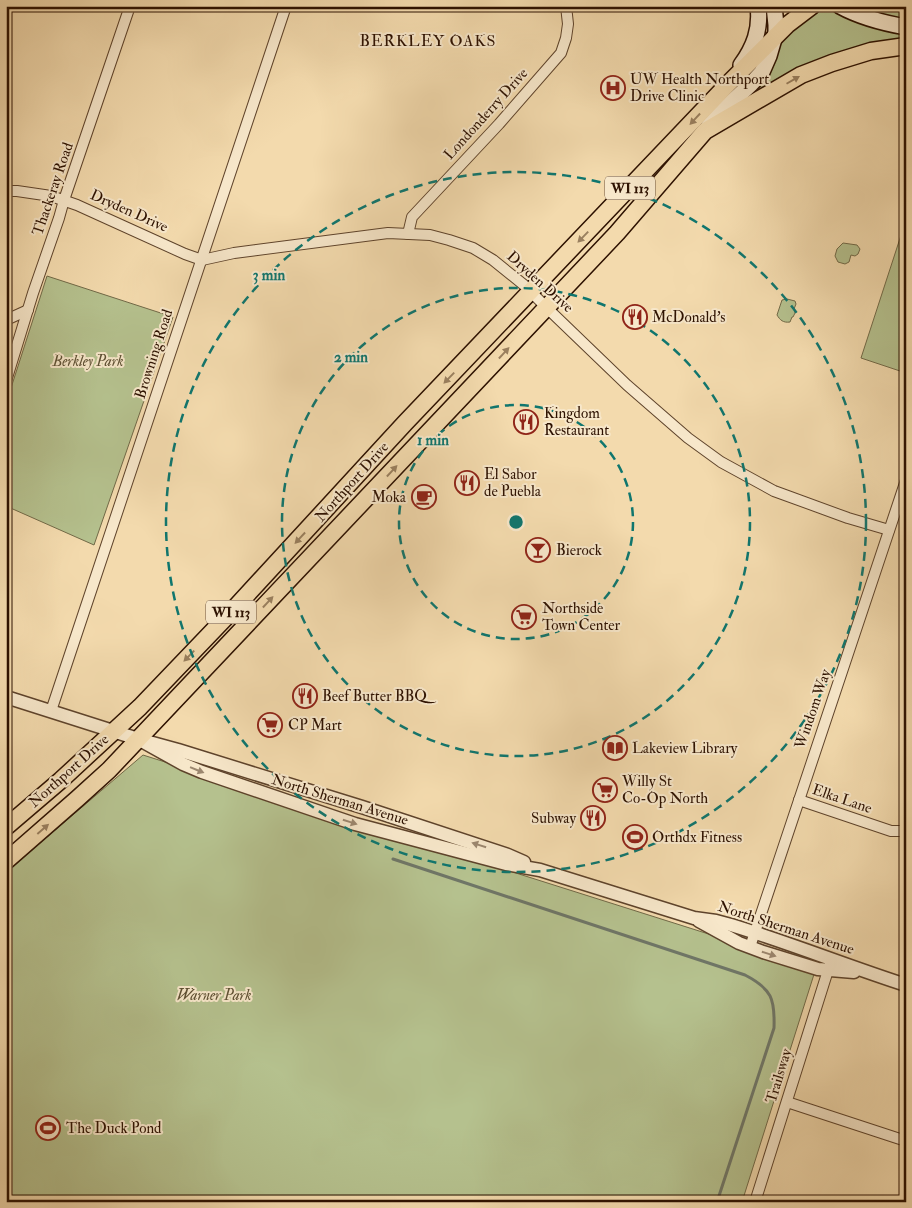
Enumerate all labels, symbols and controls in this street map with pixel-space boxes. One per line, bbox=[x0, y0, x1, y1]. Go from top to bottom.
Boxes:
district label: BERKLEY OAKS bbox=[360, 31, 496, 51]
street label: Londonderry Drive bbox=[440, 64, 532, 164]
place label: UW Health Northport Drive Clinic bbox=[630, 70, 769, 106]
hospital icon: UW Health Northport Drive Clinic bbox=[600, 75, 626, 101]
one-way arrow bbox=[785, 76, 800, 84]
one-way arrow bbox=[689, 112, 701, 124]
street label: Thackeray Road bbox=[28, 139, 78, 238]
road number: WI 113 bbox=[605, 177, 655, 200]
street label: Dryden Drive bbox=[87, 185, 171, 237]
one-way arrow bbox=[577, 230, 589, 242]
street label: Dryden Drive bbox=[503, 247, 577, 317]
text: 3 min bbox=[253, 266, 285, 285]
restaurant icon: McDonald's bbox=[622, 304, 648, 330]
street label: Browning Road bbox=[131, 306, 178, 401]
place label: McDonald's bbox=[652, 308, 725, 327]
one-way arrow bbox=[498, 347, 510, 359]
text: 2 min bbox=[334, 348, 368, 367]
park label: Berkley Park bbox=[51, 352, 124, 371]
one-way arrow bbox=[443, 371, 455, 383]
place label: Kingdom Restaurant bbox=[544, 404, 609, 440]
restaurant icon: Kingdom Restaurant bbox=[513, 409, 539, 435]
text: 1 min bbox=[417, 431, 449, 450]
street label: Northport Drive bbox=[311, 438, 394, 527]
one-way arrow bbox=[386, 465, 398, 477]
place label: El Sabor de Puebla bbox=[484, 465, 542, 501]
restaurant icon: El Sabor de Puebla bbox=[454, 470, 480, 496]
cafe icon: Moka bbox=[411, 484, 437, 510]
place label: Moka bbox=[371, 488, 407, 507]
centre of rings bbox=[507, 513, 525, 531]
one-way arrow bbox=[294, 531, 306, 543]
bar icon: Bierock bbox=[525, 537, 551, 563]
place label: Bierock bbox=[556, 541, 602, 560]
one-way arrow bbox=[262, 596, 274, 608]
place label: Northside Town Center bbox=[542, 599, 621, 635]
road number: WI 113 bbox=[206, 600, 256, 624]
supermarket icon: Northside Town Center bbox=[511, 604, 537, 630]
one-way arrow bbox=[183, 650, 195, 662]
street label: Windom Way bbox=[790, 666, 836, 752]
restaurant icon: Beef Butter BBQ bbox=[292, 683, 318, 709]
place label: Beef Butter BBQ bbox=[322, 687, 436, 706]
supermarket icon: CP Mart bbox=[257, 712, 283, 738]
place label: CP Mart bbox=[288, 716, 342, 735]
street label: Northport Drive bbox=[25, 730, 114, 813]
library icon: Lakeview Library bbox=[602, 735, 628, 761]
place label: Lakeview Library bbox=[632, 739, 738, 758]
one-way arrow bbox=[190, 766, 205, 774]
street label: North Sherman Avenue bbox=[269, 770, 411, 830]
place label: Willy St Co-Op North bbox=[621, 772, 708, 809]
supermarket icon: Willy St Co-Op North bbox=[592, 777, 618, 803]
street label: Elka Lane bbox=[810, 780, 874, 818]
restaurant icon: Subway bbox=[580, 805, 606, 831]
place label: Subway bbox=[531, 809, 576, 828]
one-way arrow bbox=[343, 819, 358, 827]
one-way arrow bbox=[36, 823, 49, 834]
sports icon: Orthdx Fitness bbox=[622, 824, 648, 850]
place label: Orthdx Fitness bbox=[652, 828, 742, 847]
one-way arrow bbox=[471, 841, 486, 849]
street label: North Sherman Avenue bbox=[716, 897, 856, 959]
one-way arrow bbox=[762, 950, 777, 958]
park label: Warner Park bbox=[177, 986, 251, 1005]
street label: Trailsway bbox=[762, 1046, 796, 1106]
sports icon: The Duck Pond bbox=[35, 1115, 61, 1141]
place label: The Duck Pond bbox=[66, 1119, 162, 1138]

